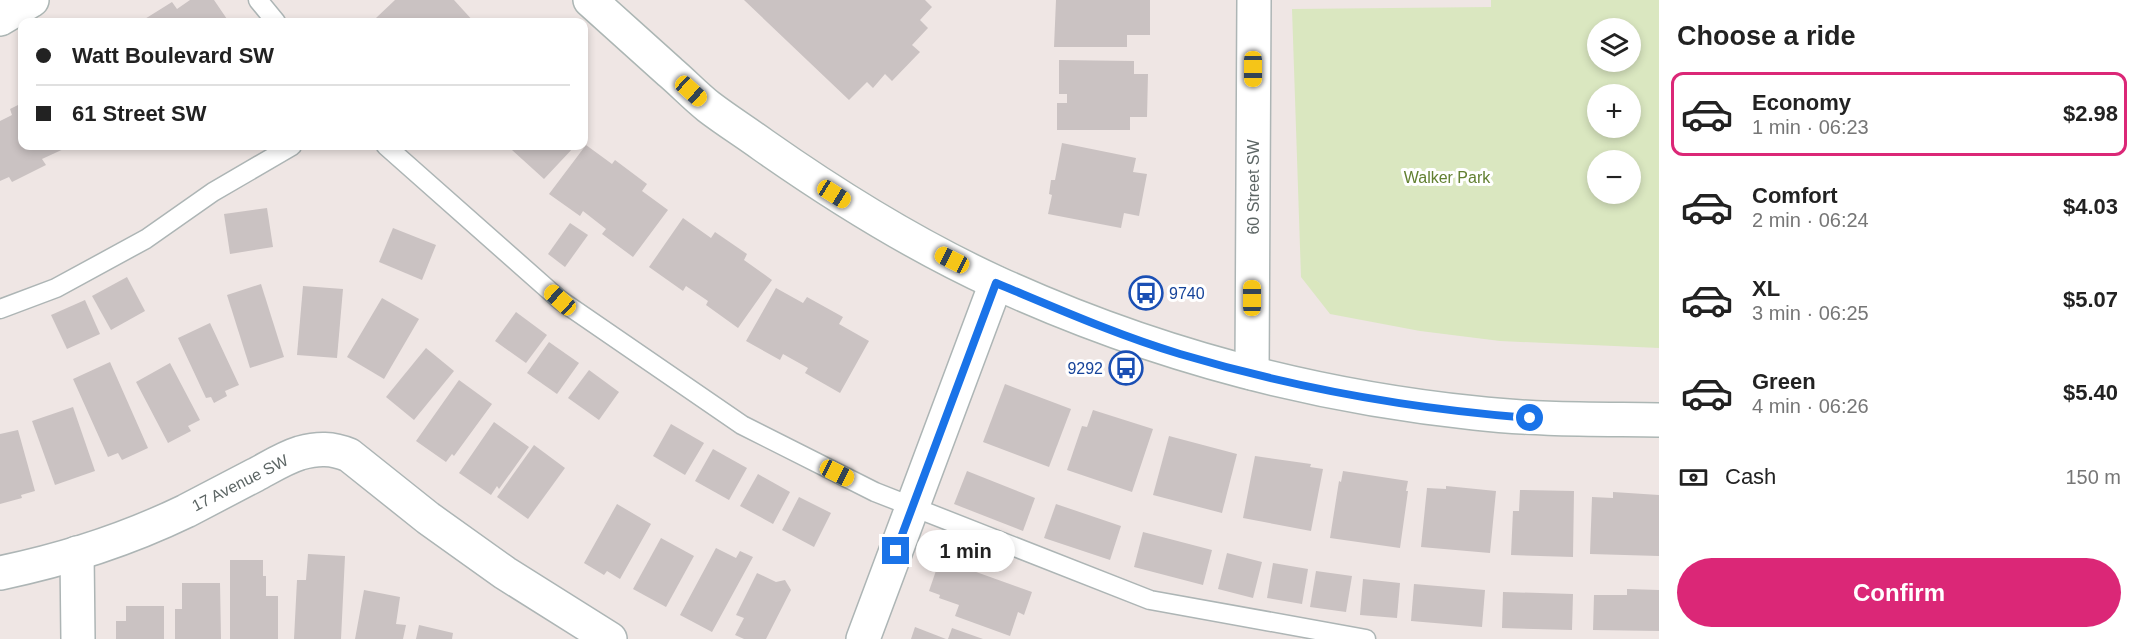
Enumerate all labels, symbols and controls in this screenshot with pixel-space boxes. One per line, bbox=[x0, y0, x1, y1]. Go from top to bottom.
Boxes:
map controls bbox=[1587, 18, 1641, 204]
button: layers bbox=[1587, 18, 1641, 72]
text: Choose a ride bbox=[1677, 21, 1856, 51]
text: Watt Boulevard SW bbox=[72, 43, 274, 68]
car bbox=[1244, 51, 1262, 87]
car bbox=[672, 72, 710, 110]
button: + bbox=[1587, 84, 1641, 138]
icon: car bbox=[1680, 87, 1734, 141]
text: Economy bbox=[1752, 90, 1851, 115]
text: 61 Street SW bbox=[72, 101, 207, 126]
text: $2.98 bbox=[2063, 101, 2118, 126]
text: 1 min · 06:23 bbox=[1752, 116, 1869, 138]
street label: 60 Street SW bbox=[1245, 139, 1262, 235]
button: − bbox=[1587, 150, 1641, 204]
park label: Walker Park bbox=[1404, 169, 1491, 186]
car bbox=[814, 177, 854, 211]
icon: car bbox=[1680, 180, 1734, 234]
text: Comfort bbox=[1752, 183, 1838, 208]
text: $4.03 bbox=[2063, 194, 2118, 219]
text: 2 min · 06:24 bbox=[1752, 209, 1869, 231]
car bbox=[932, 244, 972, 276]
icon: car bbox=[1680, 273, 1734, 327]
bus stop icon: 9740 bbox=[1128, 275, 1164, 311]
text: XL bbox=[1752, 276, 1780, 301]
car bbox=[1243, 280, 1261, 316]
car bbox=[541, 281, 579, 319]
place label: 9740 bbox=[1169, 285, 1205, 302]
text: $5.07 bbox=[2063, 287, 2118, 312]
text: 3 min · 06:25 bbox=[1752, 302, 1869, 324]
bus stop icon: 9292 bbox=[1108, 350, 1144, 386]
place label: 9292 bbox=[1067, 360, 1103, 377]
icon: car bbox=[1680, 366, 1734, 420]
text: Green bbox=[1752, 369, 1816, 394]
text: $5.40 bbox=[2063, 380, 2118, 405]
text: 4 min · 06:26 bbox=[1752, 395, 1869, 417]
route start bbox=[1516, 404, 1543, 431]
street label: 17 Avenue SW bbox=[189, 451, 292, 515]
car bbox=[817, 457, 857, 489]
icon: cash bbox=[1677, 461, 1710, 494]
text: Cash bbox=[1725, 464, 1776, 489]
text: 150 m bbox=[2065, 466, 2121, 488]
callout: 1 min bbox=[917, 530, 1016, 572]
route end bbox=[882, 537, 909, 564]
text: 1 min bbox=[939, 540, 992, 562]
button: Confirm bbox=[1677, 558, 2121, 627]

